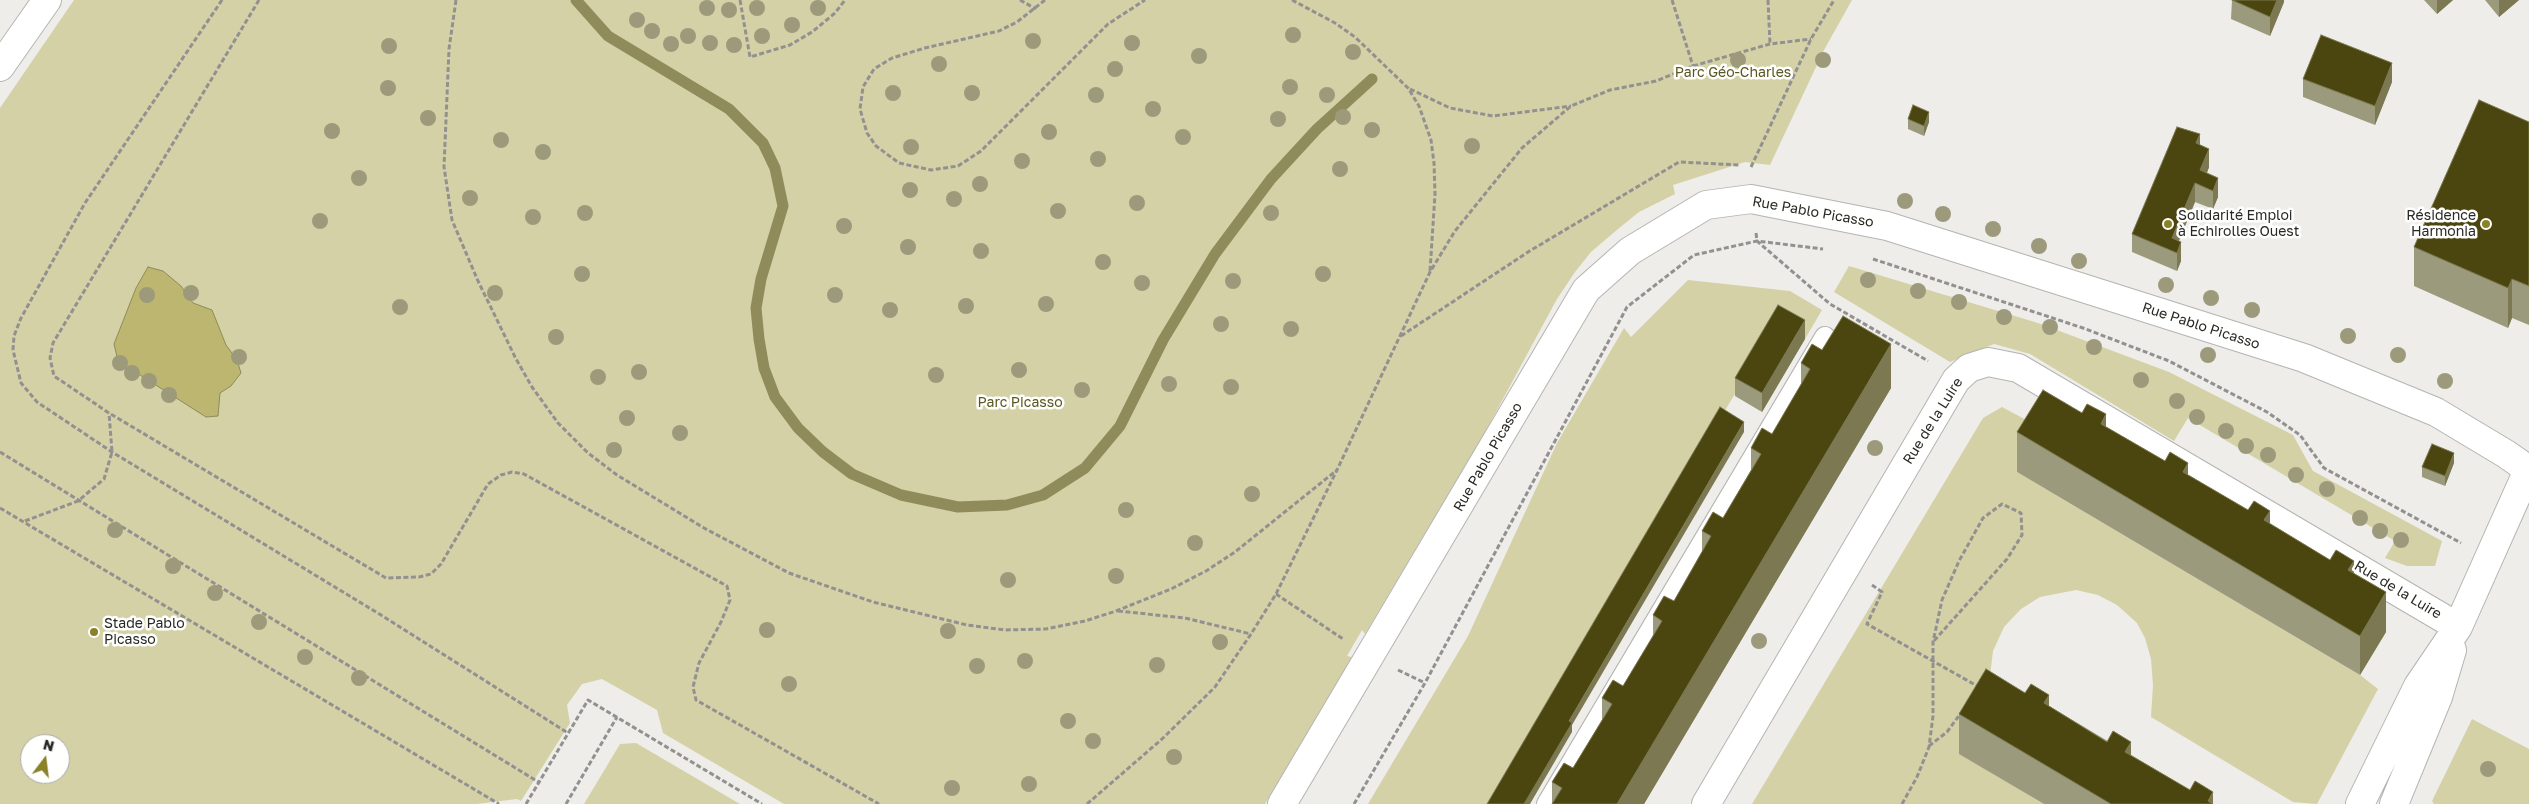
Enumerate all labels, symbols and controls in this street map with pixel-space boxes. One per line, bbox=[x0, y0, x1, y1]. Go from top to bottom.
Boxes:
park label: Parc Géo-Charles bbox=[1675, 65, 1791, 81]
street label: Rue Pablo Picasso bbox=[1751, 193, 1875, 231]
place label: Solidarité Emploi à Echirolles Ouest bbox=[2178, 208, 2299, 240]
place label: Résidence Harmonia bbox=[2406, 208, 2476, 240]
marker: Solidarité Emploi à Echirolles Ouest bbox=[2162, 218, 2174, 230]
marker: Résidence Harmonia bbox=[2480, 218, 2492, 230]
street label: Rue Pablo Picasso bbox=[2140, 299, 2262, 353]
street label: Rue de la Luire bbox=[1900, 375, 1966, 467]
park label: Parc Picasso bbox=[977, 395, 1063, 411]
street label: Rue Pablo Picasso bbox=[1450, 400, 1526, 514]
street label: Rue de la Luire bbox=[2351, 557, 2445, 623]
place label: Stade Pablo Picasso bbox=[104, 616, 185, 648]
marker: Stade Pablo Picasso bbox=[88, 626, 100, 638]
north arrow bbox=[20, 734, 70, 784]
text: N bbox=[41, 735, 56, 755]

